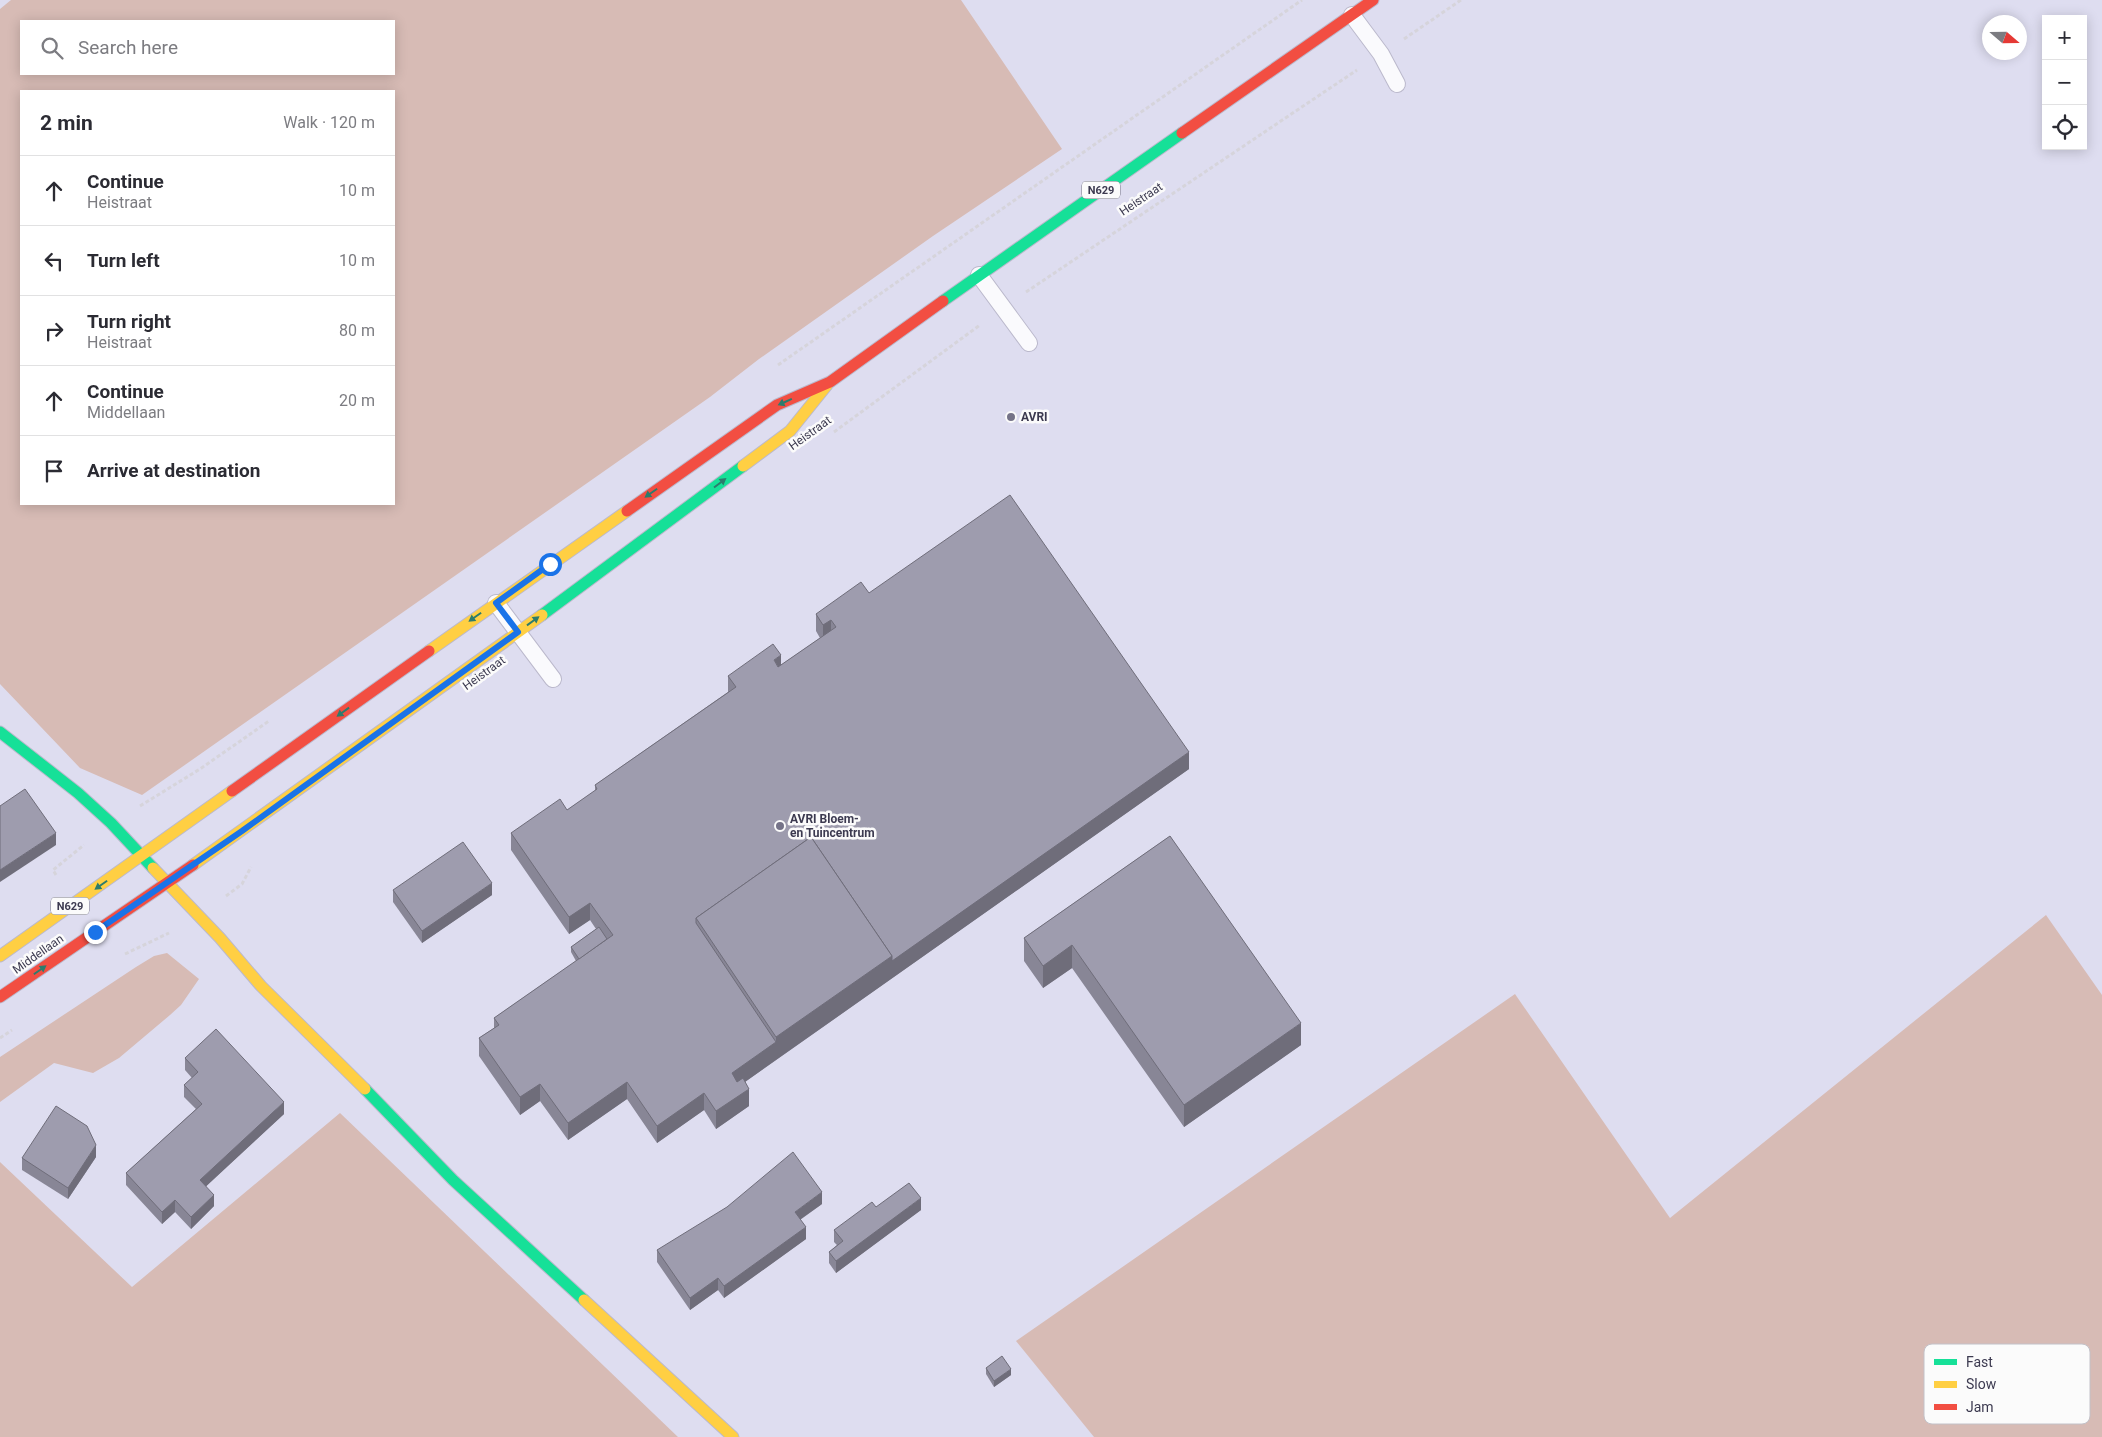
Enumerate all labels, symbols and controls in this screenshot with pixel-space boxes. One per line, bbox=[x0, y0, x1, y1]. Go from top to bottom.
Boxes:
north arrow bbox=[1982, 15, 2027, 60]
map controls bbox=[2042, 15, 2087, 150]
button: + bbox=[2042, 15, 2087, 60]
search box bbox=[20, 20, 395, 75]
icon: search bbox=[38, 34, 66, 62]
text: Search here bbox=[78, 36, 178, 59]
button: − bbox=[2042, 60, 2087, 105]
button: locate bbox=[2042, 105, 2087, 150]
text: 2 min bbox=[40, 111, 93, 135]
text: Walk · 120 m bbox=[283, 113, 375, 132]
text: Continue bbox=[87, 170, 164, 193]
icon: ahead bbox=[40, 177, 68, 205]
street label: Heistraat bbox=[1117, 180, 1165, 218]
text: 10 m bbox=[339, 181, 375, 200]
road number: N629 bbox=[1082, 182, 1120, 198]
text: Heistraat bbox=[87, 193, 152, 212]
icon: left bbox=[40, 247, 68, 275]
text: Turn left bbox=[87, 249, 160, 272]
text: 10 m bbox=[339, 251, 375, 270]
text: Turn right bbox=[87, 310, 171, 333]
icon: right bbox=[40, 317, 68, 345]
text: 80 m bbox=[339, 321, 375, 340]
text: Heistraat bbox=[87, 333, 152, 352]
text: Continue bbox=[87, 380, 164, 403]
icon: ahead bbox=[40, 387, 68, 415]
text: 20 m bbox=[339, 391, 375, 410]
one-way arrow bbox=[778, 398, 792, 406]
text: Middellaan bbox=[87, 403, 165, 422]
place label: AVRI bbox=[1021, 410, 1048, 424]
marker: AVRI bbox=[1005, 411, 1017, 423]
street label: Heistraat bbox=[786, 413, 834, 453]
icon: arrive bbox=[40, 457, 68, 485]
text: Arrive at destination bbox=[87, 459, 260, 482]
one-way arrow bbox=[713, 477, 726, 488]
one-way arrow bbox=[644, 488, 658, 498]
route start bbox=[539, 553, 562, 576]
one-way arrow bbox=[469, 612, 482, 622]
one-way arrow bbox=[526, 616, 540, 626]
street label: Heistraat bbox=[460, 653, 508, 693]
one-way arrow bbox=[336, 707, 350, 717]
place label: AVRI Bloem- en Tuincentrum bbox=[790, 812, 875, 840]
marker: AVRI Bloem- en Tuincentrum bbox=[774, 820, 786, 832]
one-way arrow bbox=[94, 880, 108, 890]
road number: N629 bbox=[51, 898, 89, 914]
route end bbox=[84, 921, 107, 944]
street label: Middellaan bbox=[10, 931, 66, 977]
one-way arrow bbox=[33, 965, 47, 975]
legend bbox=[1924, 1344, 2090, 1424]
text: Fast bbox=[1966, 1354, 1993, 1370]
text: Slow bbox=[1966, 1376, 1997, 1392]
text: Jam bbox=[1966, 1399, 1994, 1415]

